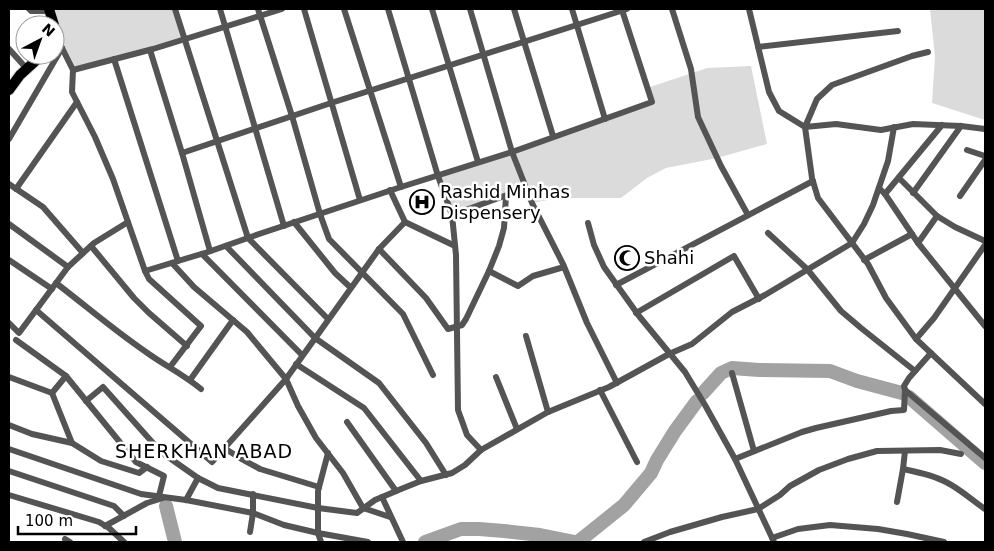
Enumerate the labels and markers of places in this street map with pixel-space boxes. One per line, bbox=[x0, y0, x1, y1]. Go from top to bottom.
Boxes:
place label: Rashid Minhas Dispensery bbox=[440, 181, 570, 223]
hospital icon: Rashid Minhas Dispensery bbox=[409, 189, 435, 215]
mosque icon: Shahi bbox=[614, 245, 640, 271]
place label: Shahi bbox=[644, 247, 694, 268]

